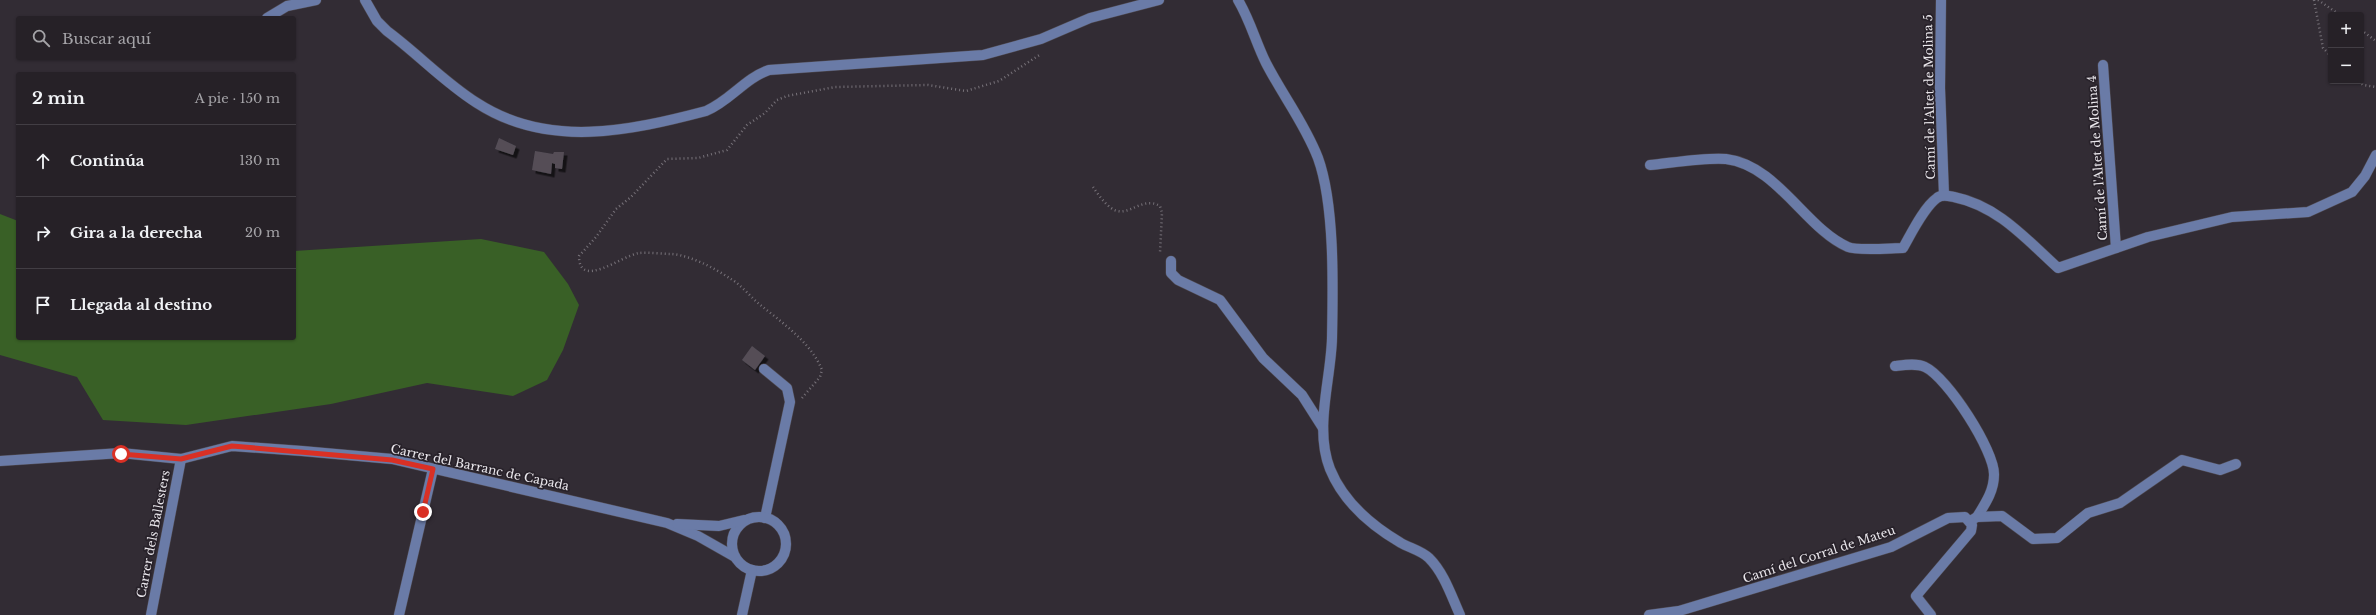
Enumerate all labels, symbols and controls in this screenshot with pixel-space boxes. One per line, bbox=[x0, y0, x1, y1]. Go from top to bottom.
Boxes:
map controls bbox=[2328, 12, 2364, 84]
button: + bbox=[2328, 12, 2364, 48]
street label: Camí de l'Altet de Molina 5 bbox=[1920, 14, 1938, 180]
search box bbox=[16, 16, 296, 60]
icon: search bbox=[30, 27, 52, 49]
text: Buscar aquí bbox=[62, 29, 151, 48]
button: − bbox=[2328, 48, 2364, 84]
street label: Camí de l'Altet de Molina 4 bbox=[2084, 75, 2110, 241]
text: 2 min bbox=[32, 88, 85, 109]
text: A pie · 150 m bbox=[195, 90, 280, 107]
icon: ahead bbox=[32, 150, 54, 172]
text: Continúa bbox=[70, 151, 144, 170]
text: 130 m bbox=[239, 152, 280, 169]
icon: right bbox=[32, 222, 54, 244]
text: Gira a la derecha bbox=[70, 223, 202, 242]
text: 20 m bbox=[245, 224, 280, 241]
icon: arrive bbox=[32, 294, 54, 316]
text: Llegada al destino bbox=[70, 295, 212, 314]
street label: Carrer del Barranc de Capada bbox=[389, 441, 571, 493]
route start bbox=[112, 445, 130, 463]
street label: Carrer dels Ballesters bbox=[133, 469, 173, 599]
route end bbox=[414, 503, 432, 521]
street label: Camí del Corral de Mateu bbox=[1741, 522, 1897, 586]

